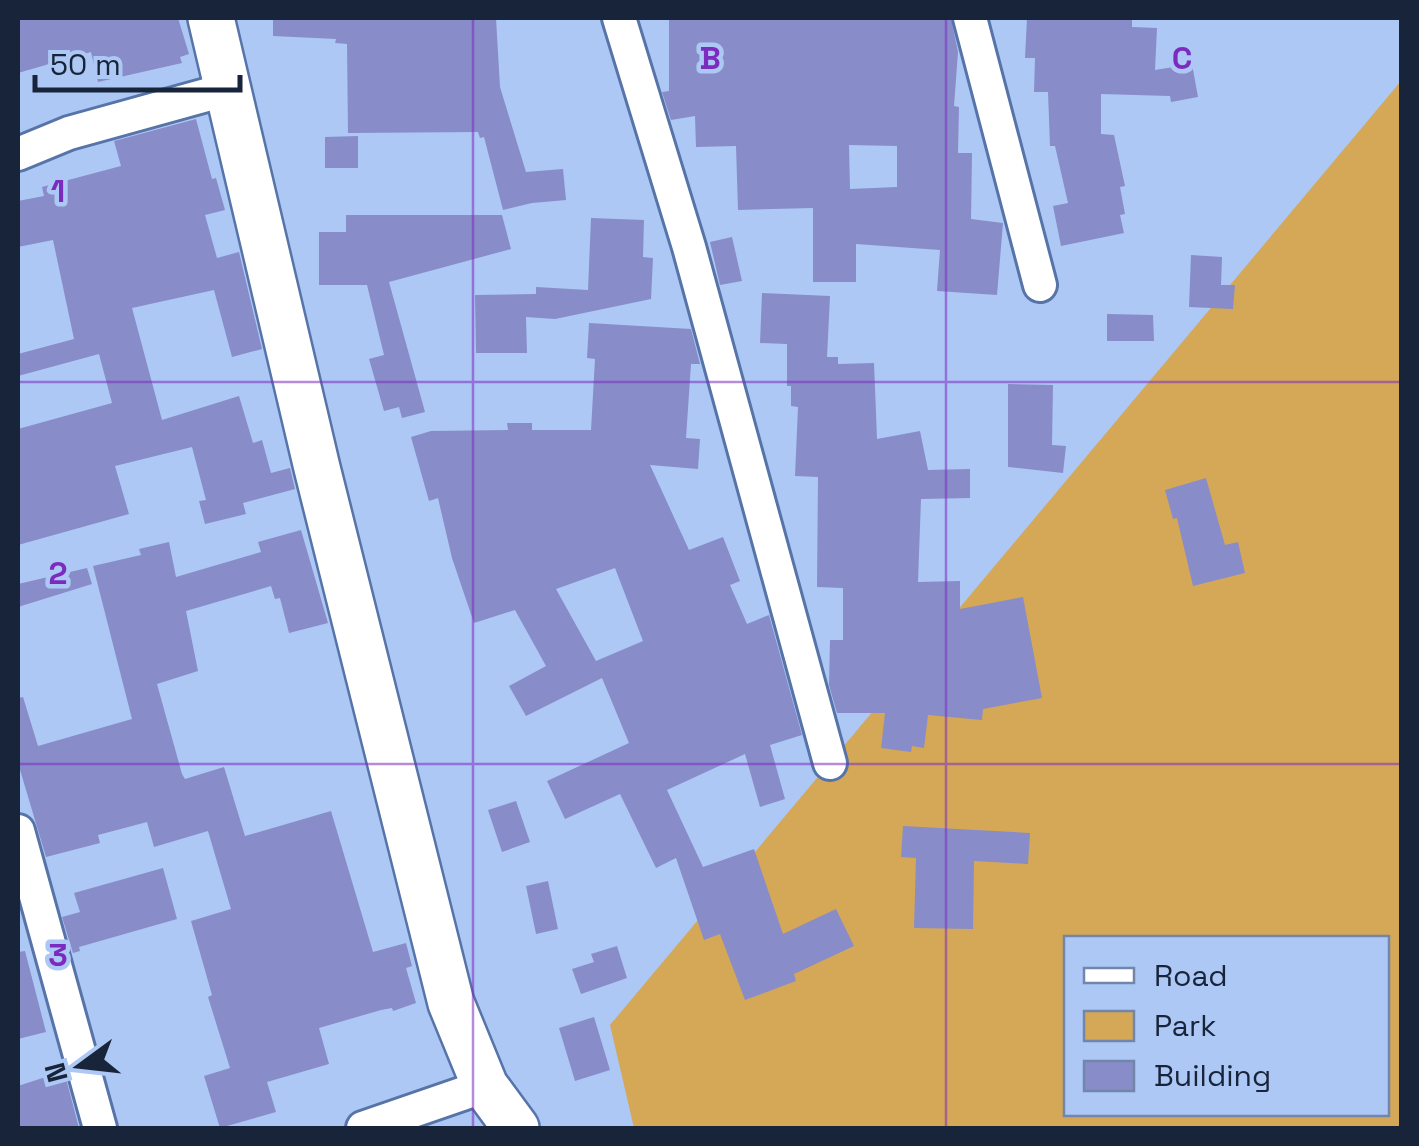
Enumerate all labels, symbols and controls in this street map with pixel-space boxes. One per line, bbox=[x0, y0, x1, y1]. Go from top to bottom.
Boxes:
scale bar bbox=[35, 30, 240, 92]
text: B bbox=[699, 38, 721, 78]
text: C bbox=[1172, 38, 1192, 78]
text: 50 m bbox=[50, 45, 121, 84]
text: 1 bbox=[51, 171, 65, 211]
text: 2 bbox=[48, 553, 68, 593]
text: 3 bbox=[48, 935, 68, 975]
legend bbox=[1064, 936, 1389, 1116]
text: Road bbox=[1154, 956, 1228, 995]
text: Park bbox=[1154, 1006, 1216, 1045]
north arrow bbox=[30, 1016, 130, 1116]
text: Building bbox=[1154, 1056, 1271, 1095]
text: N bbox=[36, 1059, 76, 1086]

